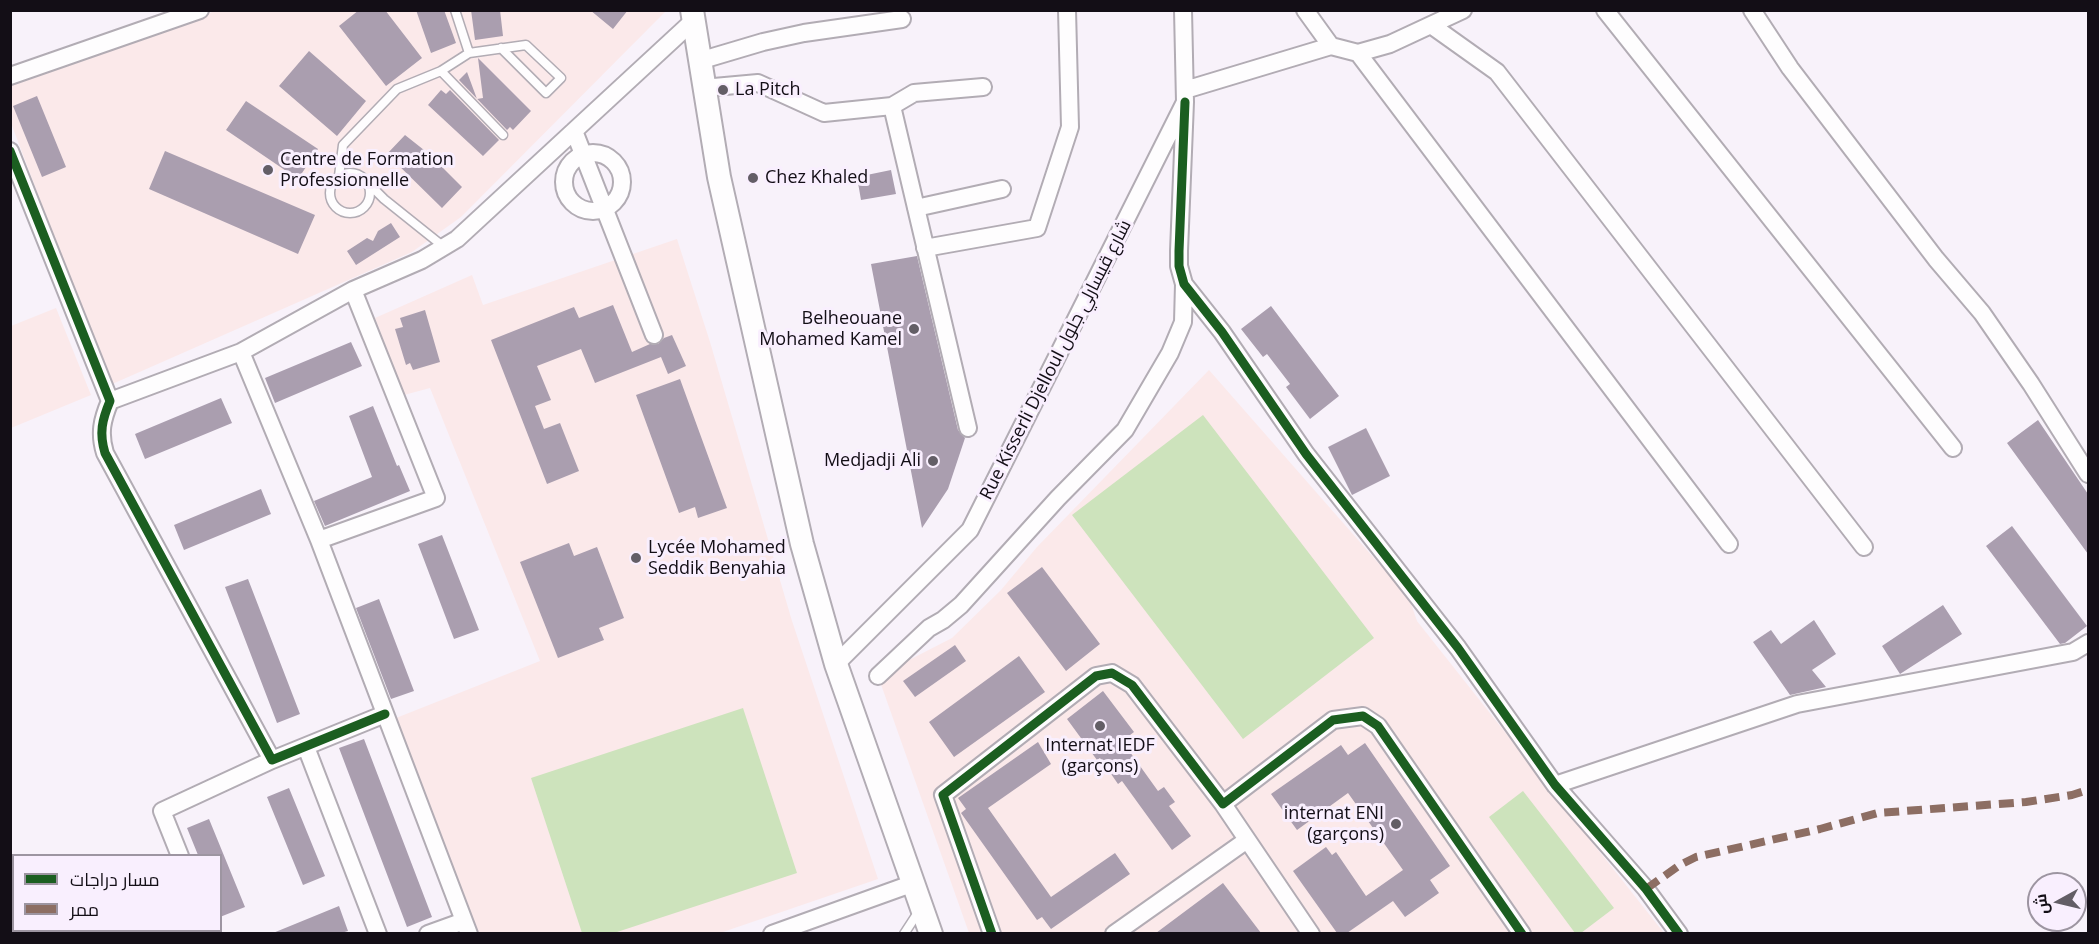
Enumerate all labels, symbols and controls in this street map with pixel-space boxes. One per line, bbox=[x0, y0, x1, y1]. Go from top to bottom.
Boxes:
place label: La Pitch bbox=[735, 79, 801, 101]
marker: La Pitch bbox=[716, 83, 730, 97]
place label: Centre de Formation Professionnelle bbox=[280, 149, 454, 192]
marker: Centre de Formation Professionnelle bbox=[261, 163, 275, 177]
place label: Chez Khaled bbox=[765, 167, 868, 189]
marker: Chez Khaled bbox=[746, 171, 760, 185]
street label: Rue Kisserli Djelloul شارع قيسارلي جلول bbox=[976, 217, 1136, 503]
place label: Belheouane Mohamed Kamel bbox=[759, 308, 902, 350]
marker: Belheouane Mohamed Kamel bbox=[907, 322, 921, 336]
place label: Medjadji Ali bbox=[824, 450, 921, 472]
marker: Medjadji Ali bbox=[926, 454, 940, 468]
place label: Lycée Mohamed Seddik Benyahia bbox=[648, 537, 786, 580]
marker: Lycée Mohamed Seddik Benyahia bbox=[629, 551, 643, 565]
marker: Internat IEDF (garçons) bbox=[1093, 719, 1107, 733]
place label: Internat IEDF (garçons) bbox=[1045, 735, 1155, 777]
place label: internat ENI (garçons) bbox=[1284, 803, 1384, 846]
marker: internat ENI (garçons) bbox=[1389, 817, 1403, 831]
legend bbox=[12, 854, 222, 932]
text: مسار دراجات bbox=[70, 867, 160, 891]
north arrow bbox=[2027, 872, 2087, 932]
text: ش bbox=[2029, 893, 2053, 916]
text: ممر bbox=[70, 897, 99, 921]

